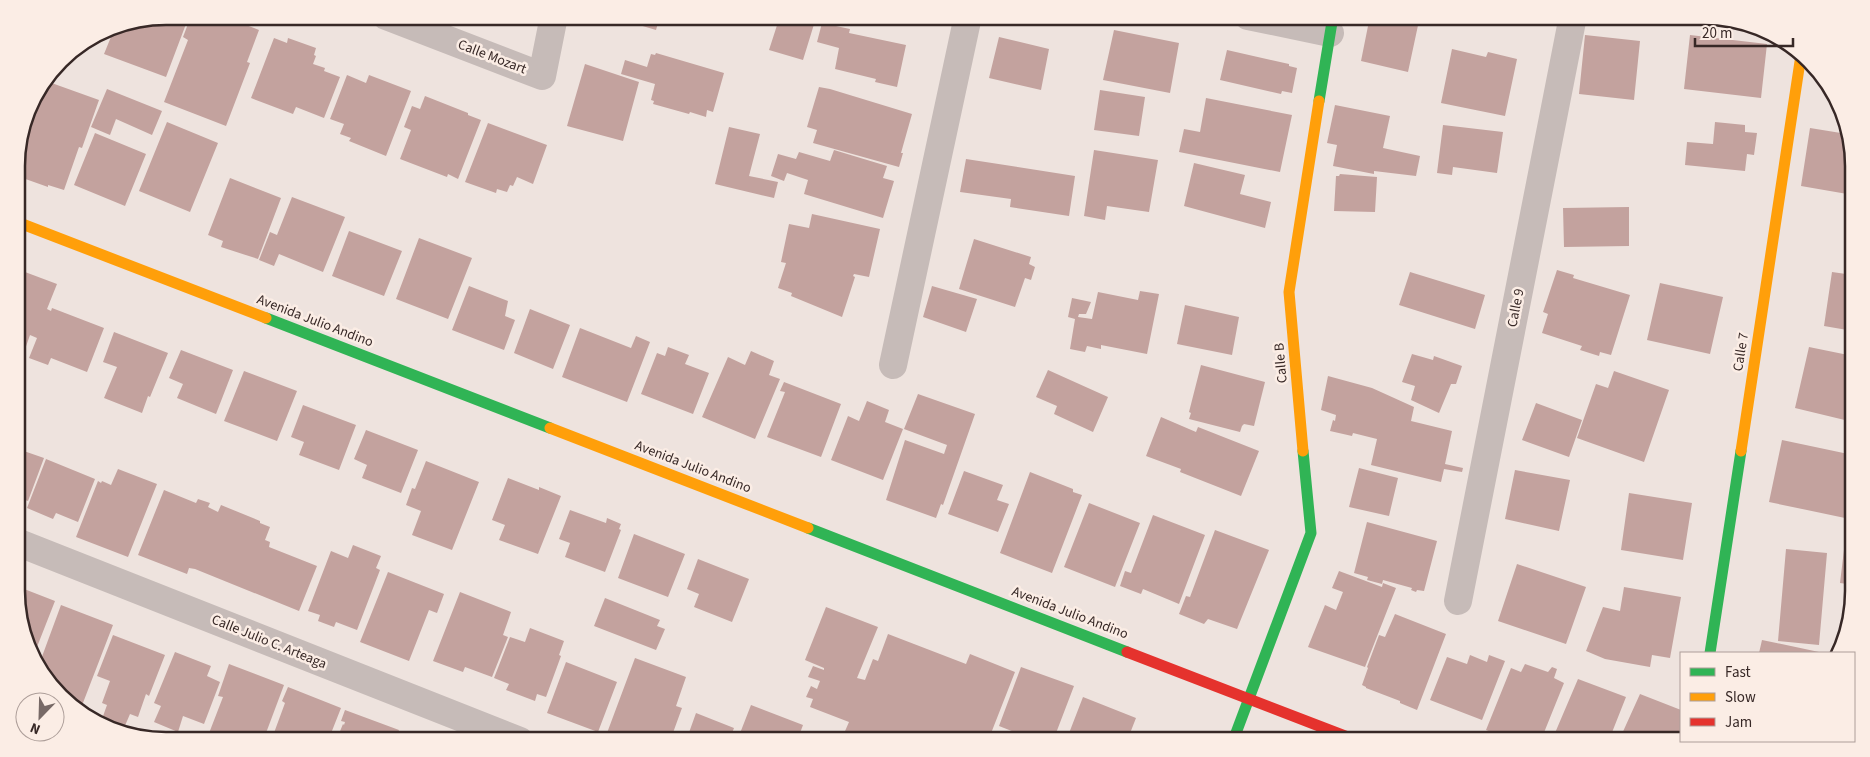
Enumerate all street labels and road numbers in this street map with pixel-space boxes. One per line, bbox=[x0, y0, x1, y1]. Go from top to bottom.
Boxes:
street label: Calle Mozart bbox=[455, 35, 529, 79]
street label: Calle 9 bbox=[1502, 287, 1530, 329]
street label: Avenida Julio Andino bbox=[254, 290, 376, 352]
street label: Calle 7 bbox=[1728, 331, 1754, 373]
street label: Calle B bbox=[1269, 342, 1293, 384]
street label: Avenida Julio Andino bbox=[632, 436, 754, 498]
street label: Avenida Julio Andino bbox=[1009, 582, 1131, 644]
street label: Calle Julio C. Arteaga bbox=[208, 610, 330, 674]

